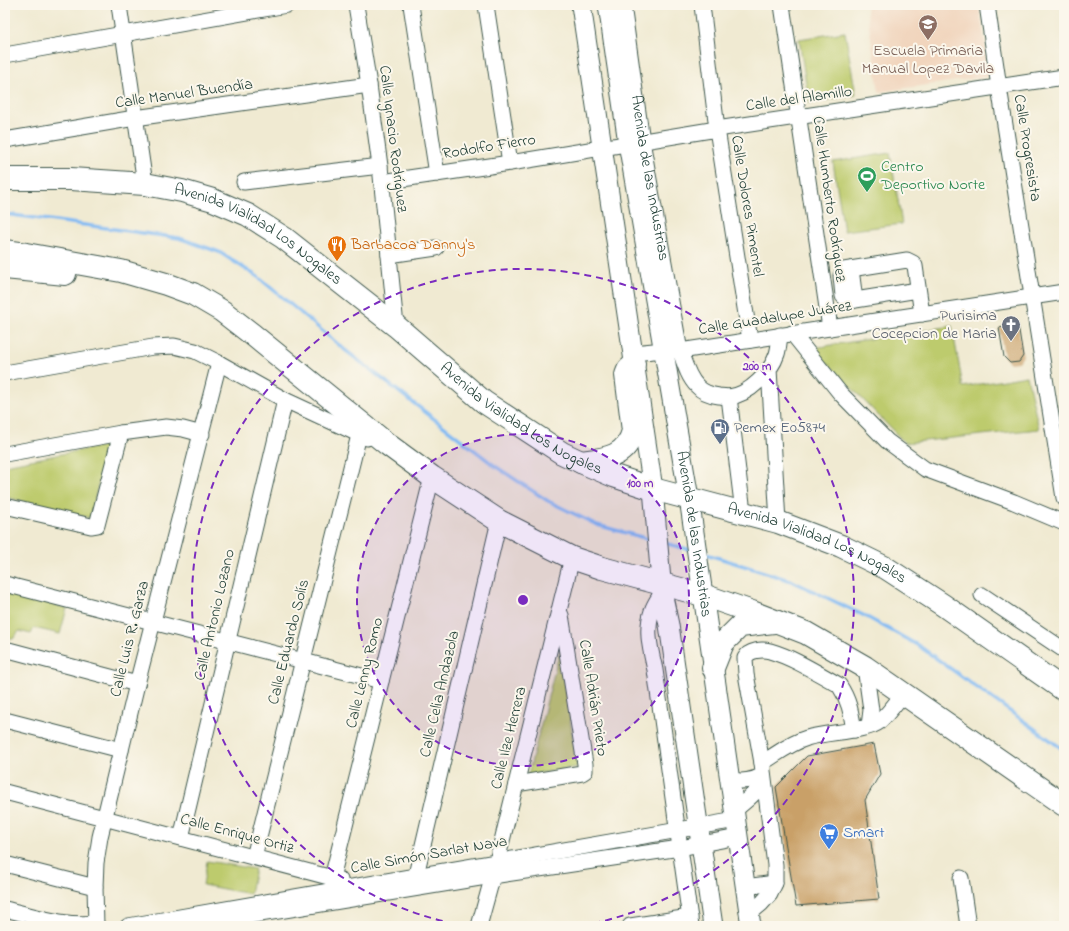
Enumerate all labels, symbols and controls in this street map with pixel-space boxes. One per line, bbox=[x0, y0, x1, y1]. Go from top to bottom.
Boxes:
school or university icon: Escuela Primaria Manual Lopez Davila bbox=[917, 13, 939, 41]
place label: Escuela Primaria Manual Lopez Davila bbox=[862, 39, 994, 81]
street label: Calle Ignacio Rodríguez bbox=[372, 64, 414, 214]
street label: Calle Manuel Buendía bbox=[114, 72, 254, 116]
street label: Calle del Alamillo bbox=[744, 80, 854, 118]
street label: Calle Progresista bbox=[1007, 93, 1047, 203]
street label: Avenida de las Industrias bbox=[624, 94, 675, 263]
street label: Calle Humberto Rodríguez bbox=[805, 115, 853, 284]
street label: Rodolfo Fierro bbox=[441, 128, 537, 166]
street label: Calle Dolores Pimentel bbox=[724, 134, 770, 279]
place label: Centro Deportivo Norte bbox=[880, 155, 986, 197]
sports icon: Centro Deportivo Norte bbox=[856, 165, 878, 193]
street label: Avenida Vialidad Los Nogales bbox=[172, 178, 347, 291]
place label: Barbacoa Danny's bbox=[350, 233, 475, 257]
restaurant icon: Barbacoa Danny's bbox=[326, 234, 348, 262]
street label: Calle Guadalupe Juárez bbox=[697, 294, 854, 342]
place label: Purisima Cocepcion de Maria bbox=[872, 304, 997, 346]
church icon: Purisima Cocepcion de Maria bbox=[1000, 314, 1022, 342]
street label: Avenida Vialidad Los Nogales bbox=[434, 357, 606, 482]
text: 200 m bbox=[742, 358, 772, 376]
place label: Pemex E05874 bbox=[734, 416, 826, 440]
fuel station icon: Pemex E05874 bbox=[709, 417, 731, 445]
street label: Avenida de las Industrias bbox=[669, 449, 718, 619]
text: 100 m bbox=[627, 475, 654, 493]
street label: Avenida Vialidad Los Nogales bbox=[725, 497, 911, 590]
street label: Calle Antonio Lozano bbox=[188, 547, 242, 683]
street label: Calle Eduardo Solís bbox=[262, 577, 316, 707]
street label: Calle Luis R. Garza bbox=[104, 578, 156, 700]
centre of rings bbox=[516, 593, 530, 607]
street label: Calle Lenny Romo bbox=[340, 615, 390, 731]
street label: Calle Celia Andazola bbox=[414, 628, 466, 760]
street label: Calle Adrián Prieto bbox=[572, 638, 614, 758]
street label: Calle Ilze Herrera bbox=[485, 684, 533, 792]
street label: Calle Enrique Ortiz bbox=[178, 807, 297, 861]
place label: Smart bbox=[843, 821, 885, 845]
supermarket icon: Smart bbox=[818, 822, 840, 850]
street label: Calle Simón Sarlat Nava bbox=[349, 829, 509, 881]

